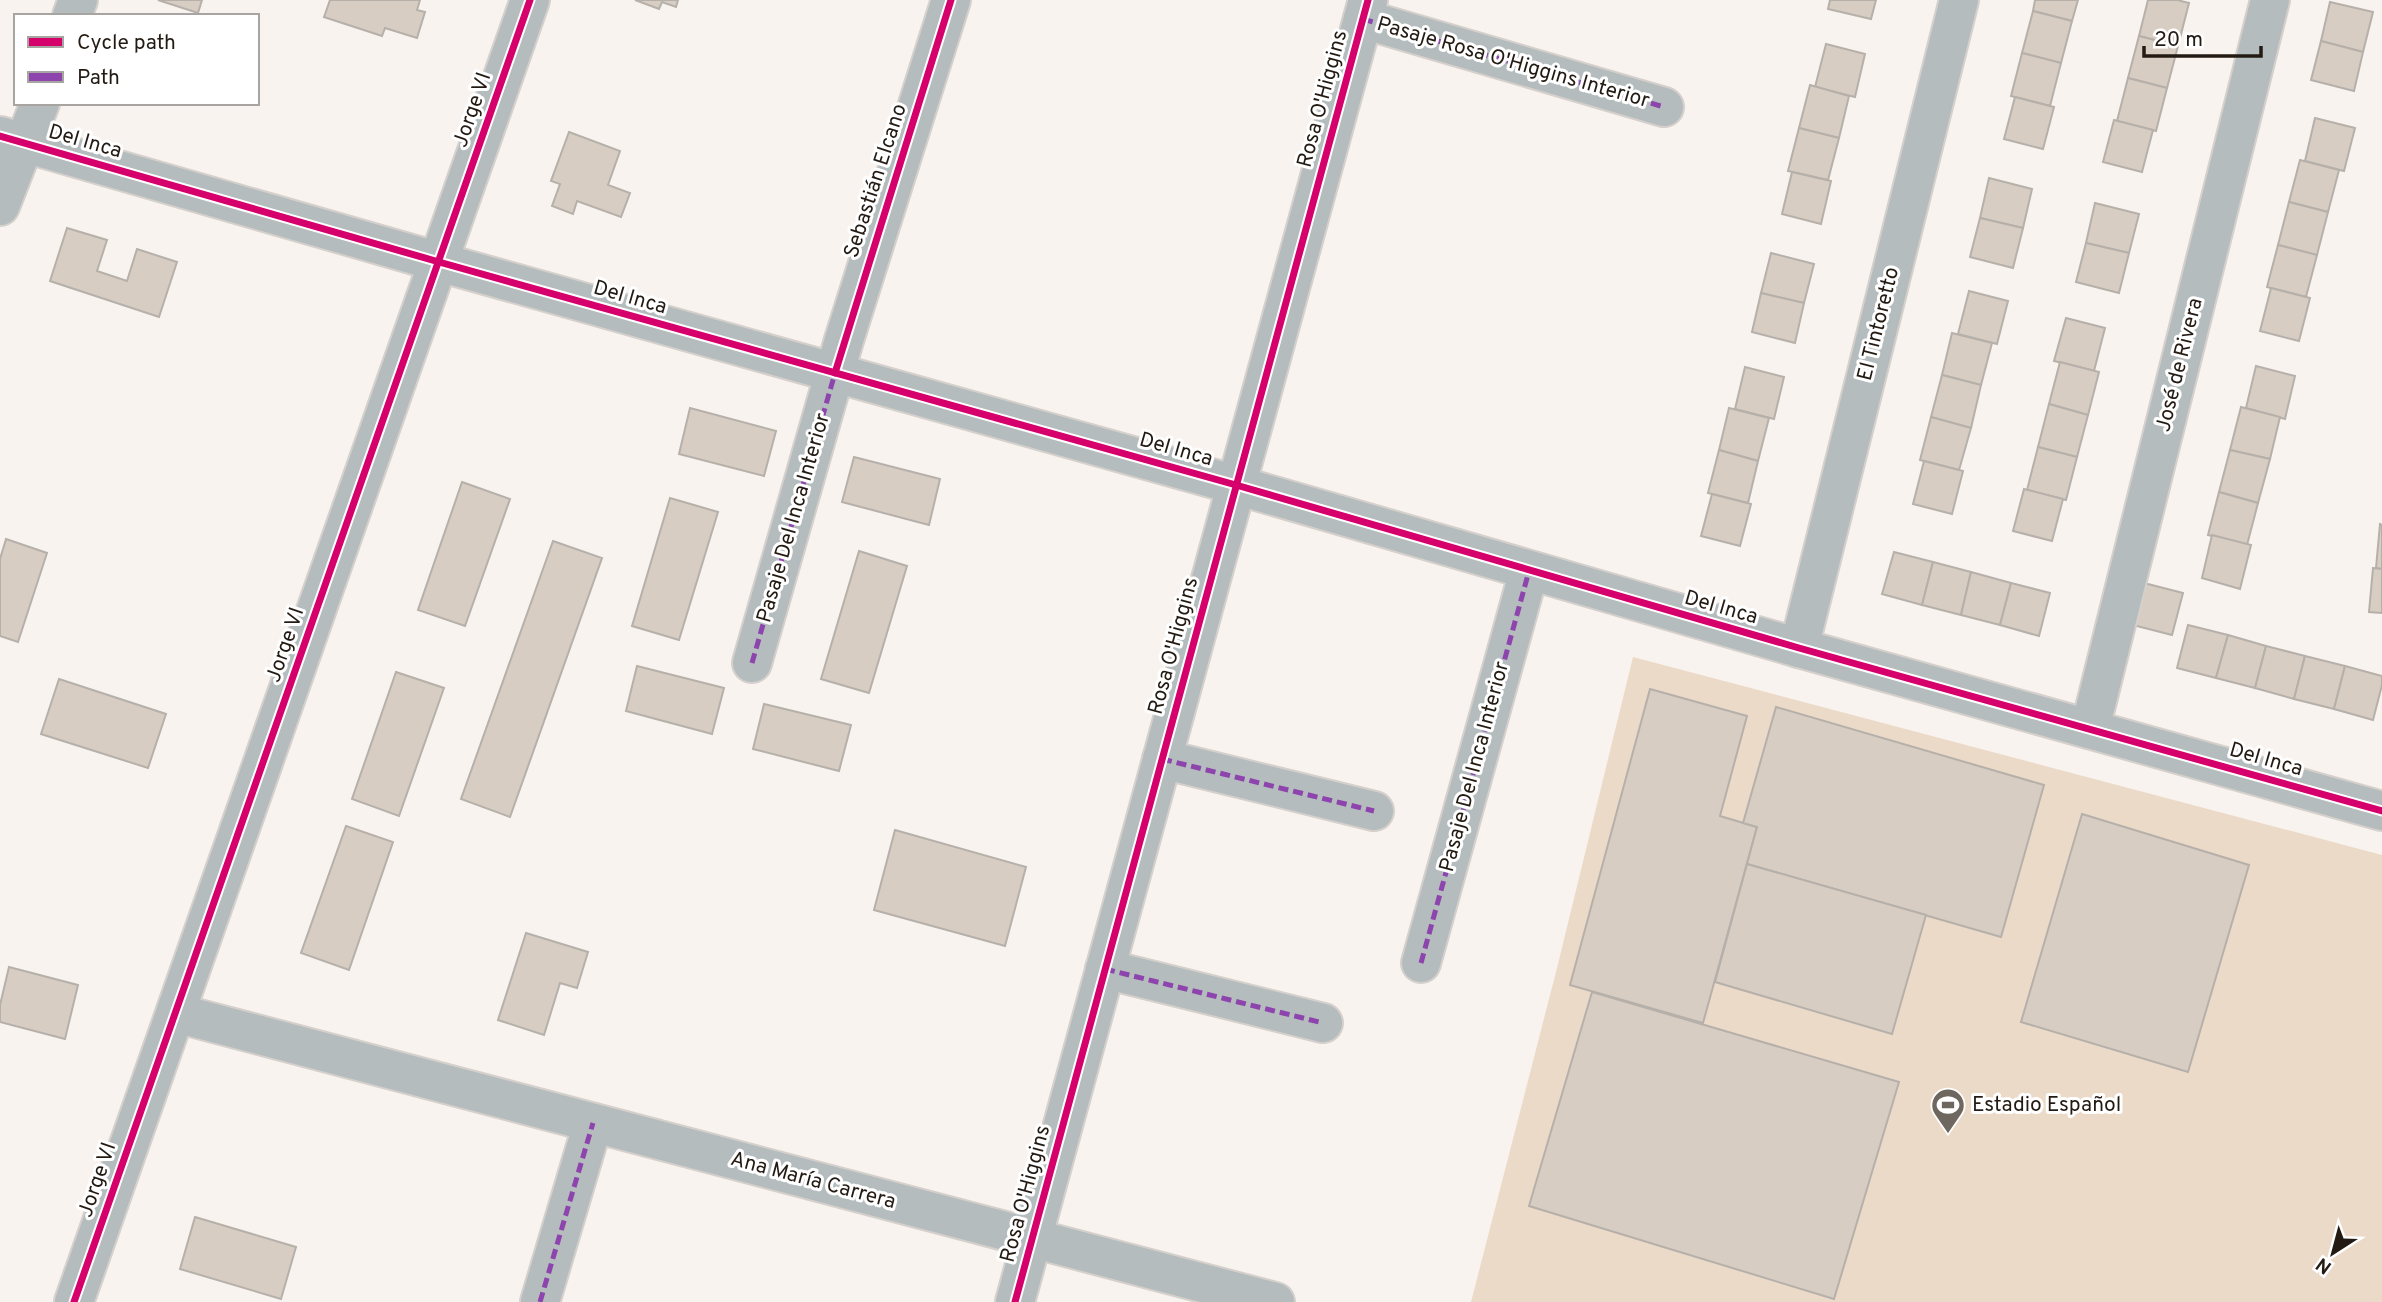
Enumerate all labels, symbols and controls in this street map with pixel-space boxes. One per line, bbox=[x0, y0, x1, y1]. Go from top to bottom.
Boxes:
street label: Pasaje Rosa O'Higgins Interior bbox=[1374, 11, 1652, 115]
legend bbox=[14, 14, 259, 105]
scale bar bbox=[2144, 14, 2261, 58]
street label: Rosa O'Higgins bbox=[1292, 27, 1354, 171]
text: 20 m bbox=[2154, 27, 2203, 54]
text: Cycle path bbox=[77, 30, 176, 57]
text: Path bbox=[77, 65, 120, 92]
street label: Jorge VI bbox=[448, 69, 498, 151]
street label: Sebastián Elcano bbox=[838, 101, 914, 261]
street label: Del Inca bbox=[45, 119, 125, 165]
street label: El Tintoretto bbox=[1852, 264, 1906, 384]
street label: Del Inca bbox=[590, 275, 670, 321]
street label: José de Rivera bbox=[2150, 295, 2210, 435]
street label: Pasaje Del Inca Interior bbox=[751, 410, 837, 626]
street label: Del Inca bbox=[1136, 427, 1216, 473]
street label: Rosa O'Higgins bbox=[1143, 574, 1205, 718]
street label: Del Inca bbox=[1681, 585, 1761, 631]
street label: Jorge VI bbox=[261, 604, 311, 686]
street label: Pasaje Del Inca Interior bbox=[1434, 659, 1516, 875]
street label: Del Inca bbox=[2226, 737, 2306, 783]
sports icon: Estadio Español bbox=[1929, 1086, 1967, 1135]
place label: Estadio Español bbox=[1972, 1092, 2121, 1119]
street label: Rosa O'Higgins bbox=[995, 1122, 1057, 1266]
street label: Jorge VI bbox=[73, 1139, 123, 1221]
street label: Ana María Carrera bbox=[727, 1146, 899, 1216]
north arrow bbox=[2298, 1218, 2368, 1288]
text: N bbox=[2312, 1251, 2337, 1279]

